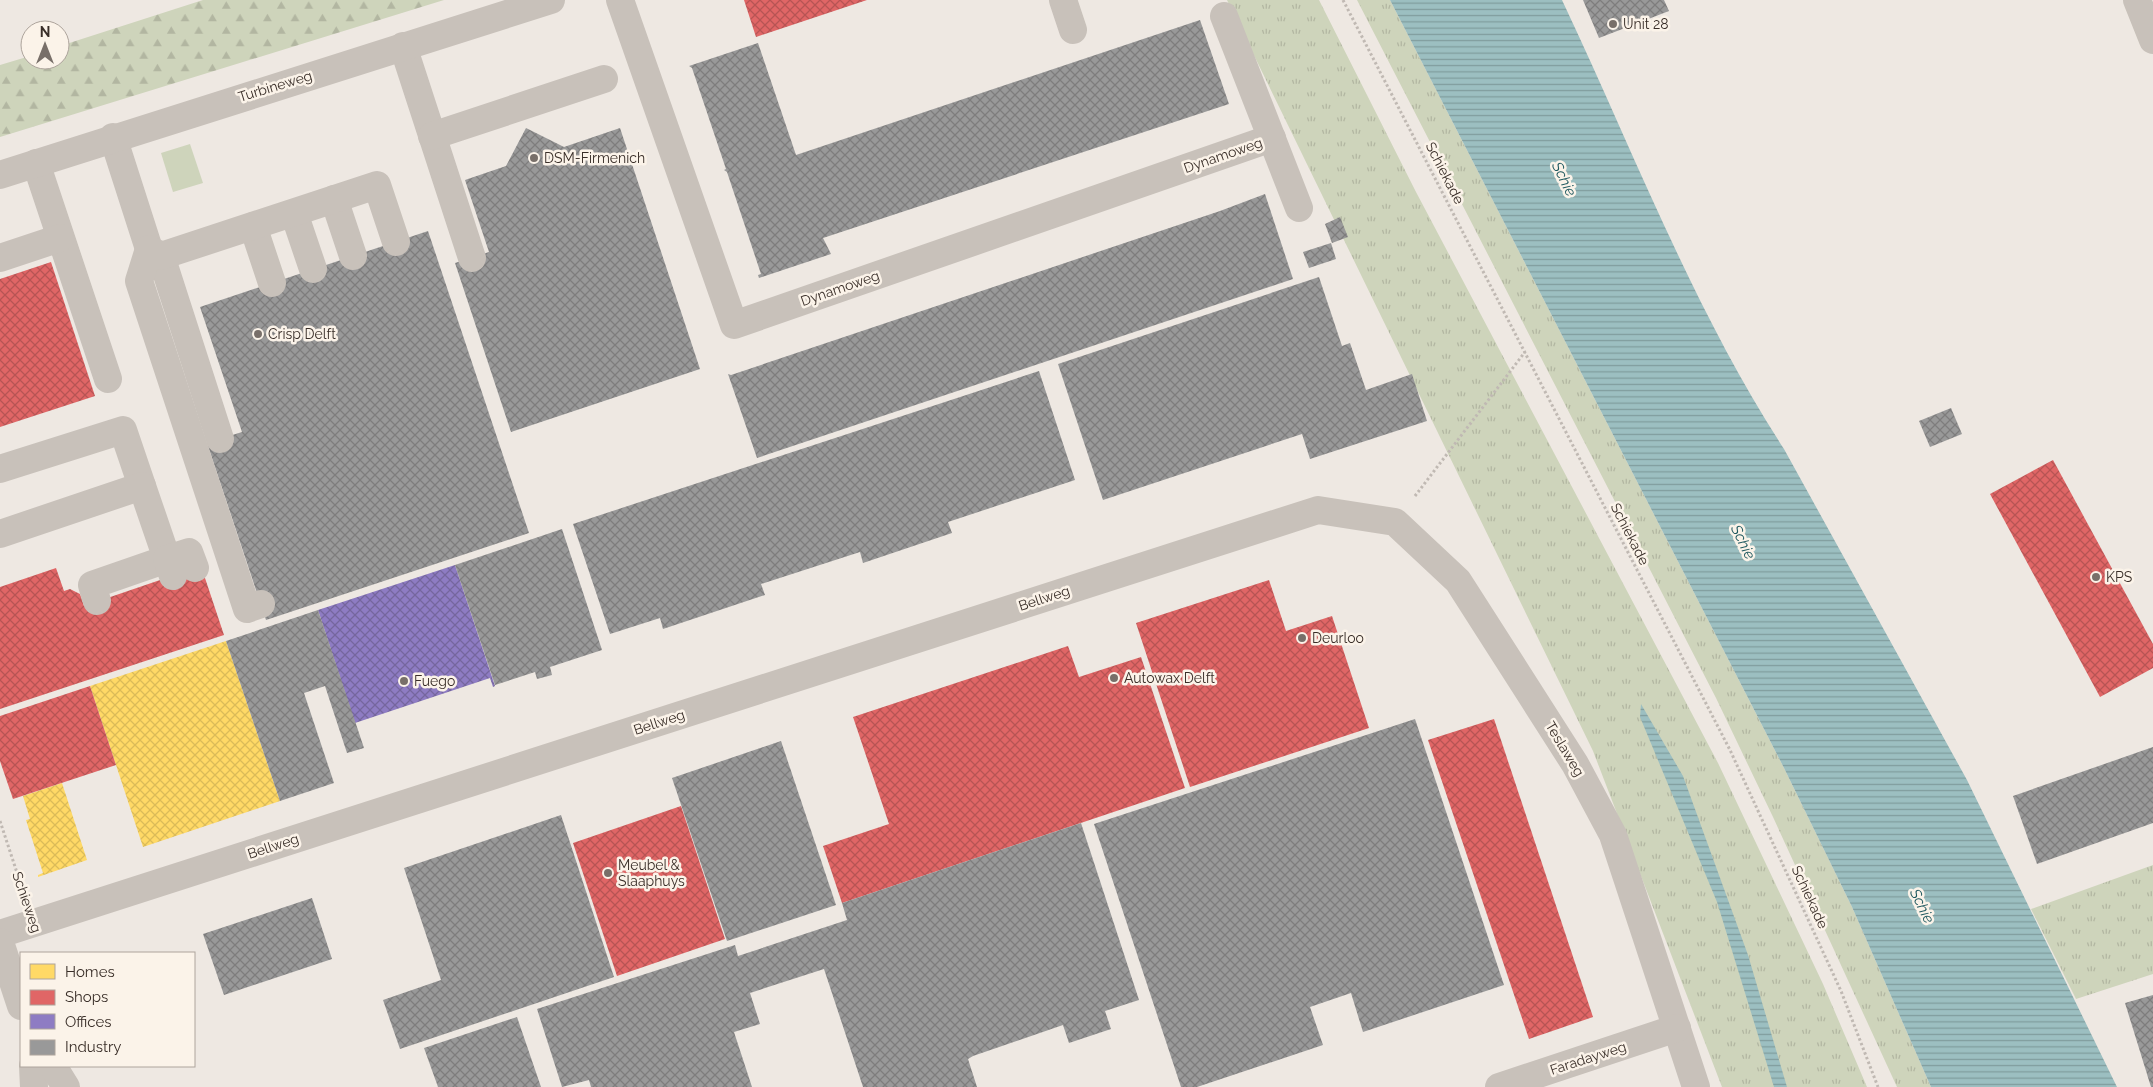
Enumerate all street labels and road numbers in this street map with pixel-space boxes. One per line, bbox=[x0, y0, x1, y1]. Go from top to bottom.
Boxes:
street label: Turbineweg bbox=[236, 67, 314, 105]
street label: Dynamoweg bbox=[1181, 134, 1265, 176]
street label: Schiekade bbox=[1423, 139, 1467, 207]
street label: Dynamoweg bbox=[798, 267, 882, 309]
street label: Schiekade bbox=[1608, 500, 1652, 568]
street label: Bellweg bbox=[1016, 582, 1072, 614]
street label: Bellweg bbox=[631, 706, 687, 738]
street label: Teslaweg bbox=[1542, 719, 1588, 779]
street label: Bellweg bbox=[245, 830, 301, 862]
street label: Schiekade bbox=[1788, 863, 1832, 931]
street label: Schieweg bbox=[9, 869, 45, 935]
street label: Faradayweg bbox=[1548, 1038, 1628, 1078]

